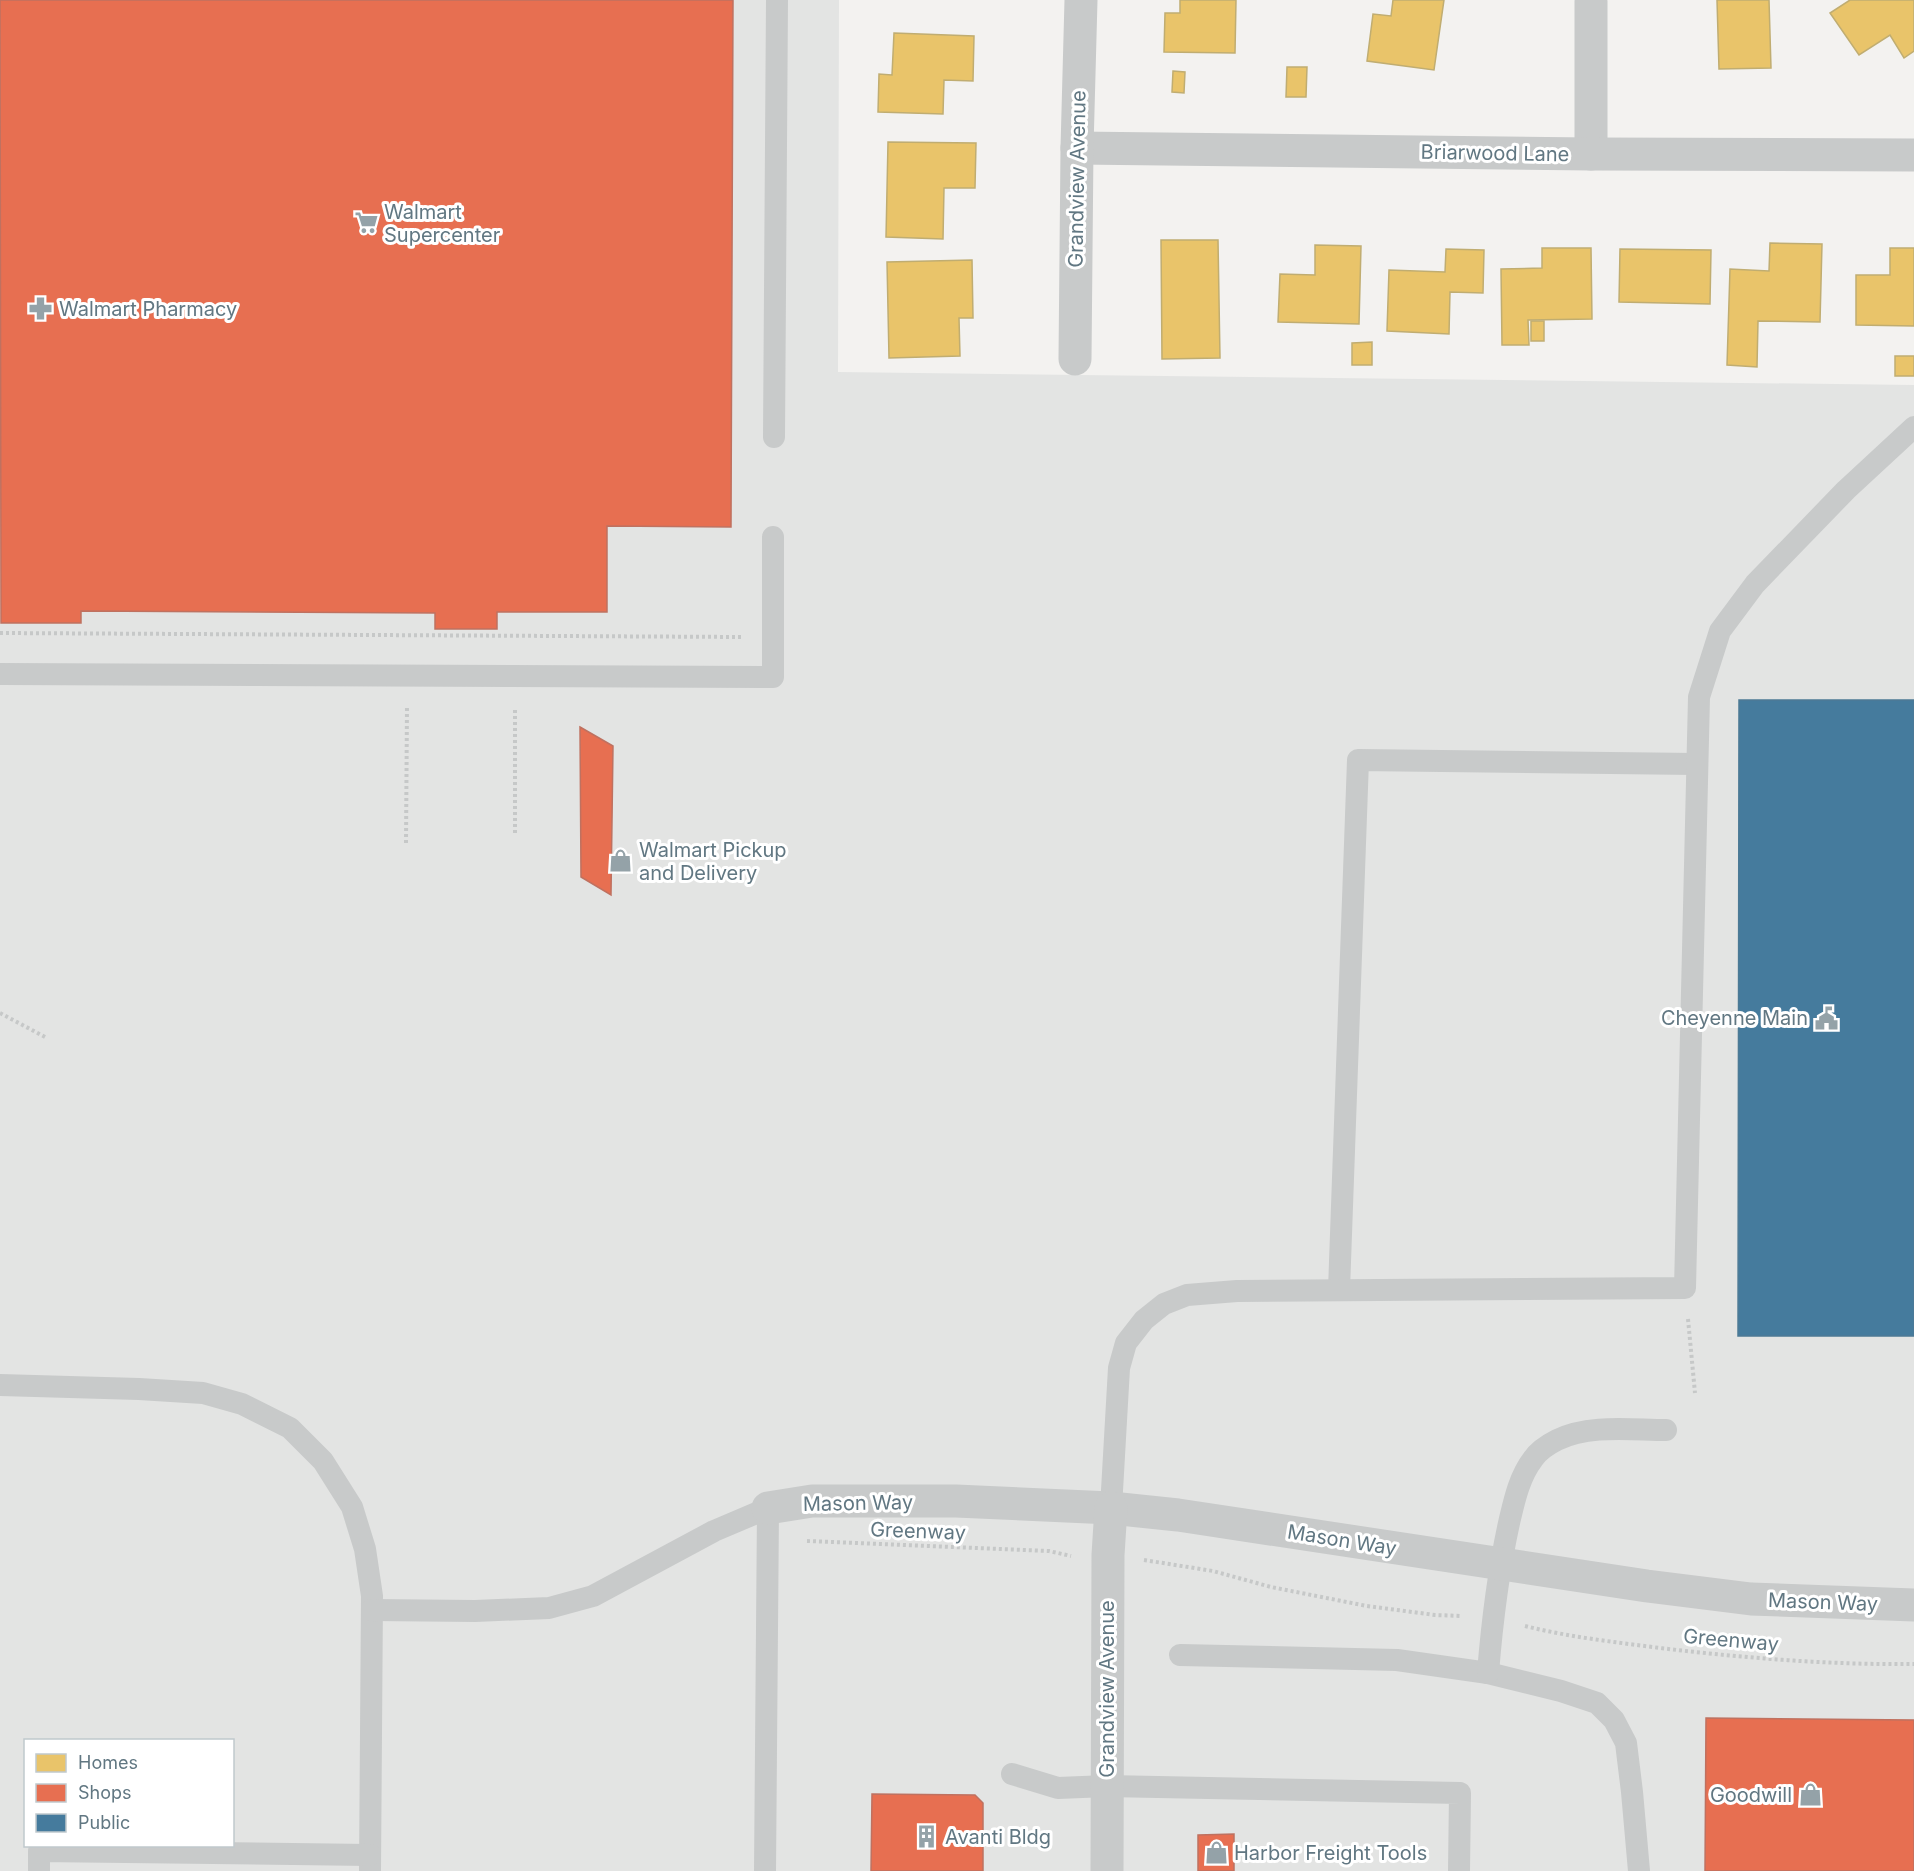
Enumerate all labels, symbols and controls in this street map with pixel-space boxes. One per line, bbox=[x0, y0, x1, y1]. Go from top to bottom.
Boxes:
street label: Grandview Avenue bbox=[1063, 90, 1091, 268]
street label: Briarwood Lane bbox=[1421, 140, 1569, 166]
place label: Walmart Supercenter bbox=[384, 200, 501, 247]
supermarket icon: Walmart Supercenter bbox=[353, 210, 379, 236]
pharmacy icon: Walmart Pharmacy bbox=[28, 296, 54, 322]
place label: Walmart Pharmacy bbox=[59, 297, 237, 321]
place label: Walmart Pickup and Delivery bbox=[639, 838, 787, 885]
shop icon: Walmart Pickup and Delivery bbox=[608, 848, 634, 874]
public building icon: Cheyenne Main bbox=[1813, 1005, 1839, 1031]
place label: Cheyenne Main bbox=[1661, 1006, 1808, 1030]
street label: Mason Way bbox=[803, 1490, 913, 1516]
street label: Greenway bbox=[870, 1517, 966, 1545]
street label: Mason Way bbox=[1286, 1520, 1398, 1560]
street label: Mason Way bbox=[1768, 1588, 1878, 1616]
street label: Grandview Avenue bbox=[1095, 1600, 1119, 1778]
street label: Greenway bbox=[1682, 1624, 1780, 1656]
legend bbox=[24, 1739, 234, 1847]
text: Homes bbox=[78, 1752, 138, 1773]
text: Shops bbox=[78, 1782, 132, 1803]
shop icon: Goodwill bbox=[1797, 1782, 1823, 1808]
place label: Goodwill bbox=[1710, 1783, 1792, 1807]
text: Public bbox=[78, 1812, 130, 1833]
building icon: Avanti Bldg bbox=[914, 1824, 940, 1850]
place label: Avanti Bldg bbox=[945, 1825, 1051, 1849]
shop icon: Harbor Freight Tools bbox=[1203, 1840, 1229, 1866]
place label: Harbor Freight Tools bbox=[1234, 1841, 1427, 1865]

